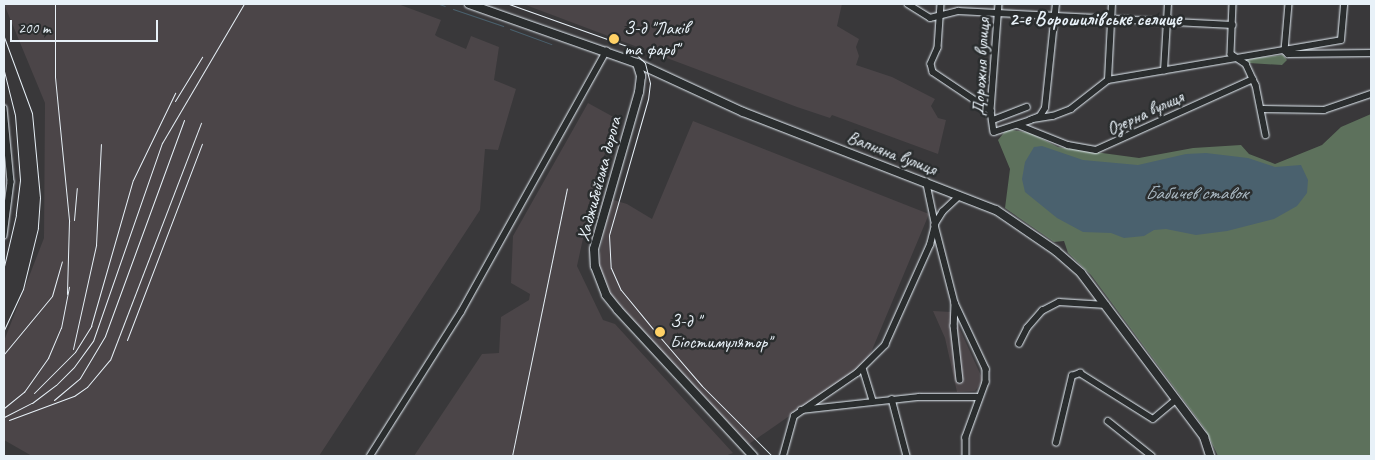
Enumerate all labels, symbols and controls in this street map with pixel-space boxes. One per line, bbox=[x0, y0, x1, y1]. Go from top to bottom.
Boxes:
district label: 2-е Ворошилівське селище bbox=[1008, 9, 1182, 31]
scale bar bbox=[12, 10, 160, 42]
place label: З-д "Лаків та фарб" bbox=[624, 18, 689, 60]
street label: Дорожня вулиця bbox=[968, 18, 994, 116]
text: 200 m bbox=[18, 19, 50, 38]
marker: З-д "Лаків та фарб" bbox=[608, 33, 620, 45]
street label: Озерна вулиця bbox=[1103, 86, 1187, 140]
street label: Хаджибейська дорога bbox=[572, 115, 626, 243]
street label: Вапняна вулиця bbox=[844, 126, 940, 180]
water label: Бабичев ставок bbox=[1145, 183, 1247, 205]
place label: З-д " Біостимулятор" bbox=[670, 311, 771, 354]
marker: З-д " Біостимулятор" bbox=[654, 326, 666, 338]

